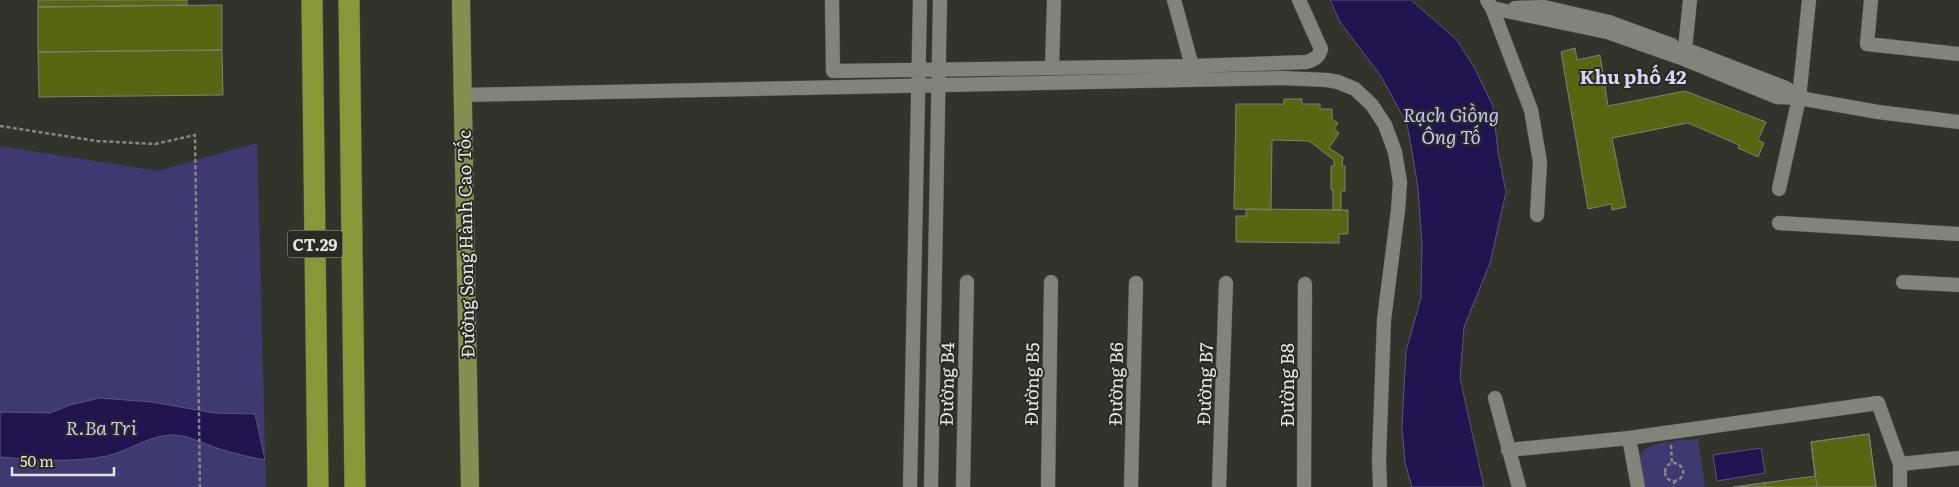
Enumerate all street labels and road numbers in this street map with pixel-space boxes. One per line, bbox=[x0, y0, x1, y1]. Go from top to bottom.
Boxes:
street label: Đường Song Hành Cao Tốc bbox=[450, 130, 480, 358]
road number: CT.29 bbox=[288, 230, 342, 258]
street label: Đường B4 bbox=[932, 342, 960, 426]
street label: Đường B5 bbox=[1017, 342, 1045, 426]
street label: Đường B6 bbox=[1101, 342, 1129, 426]
street label: Đường B7 bbox=[1189, 342, 1219, 426]
street label: Đường B8 bbox=[1273, 343, 1300, 427]

